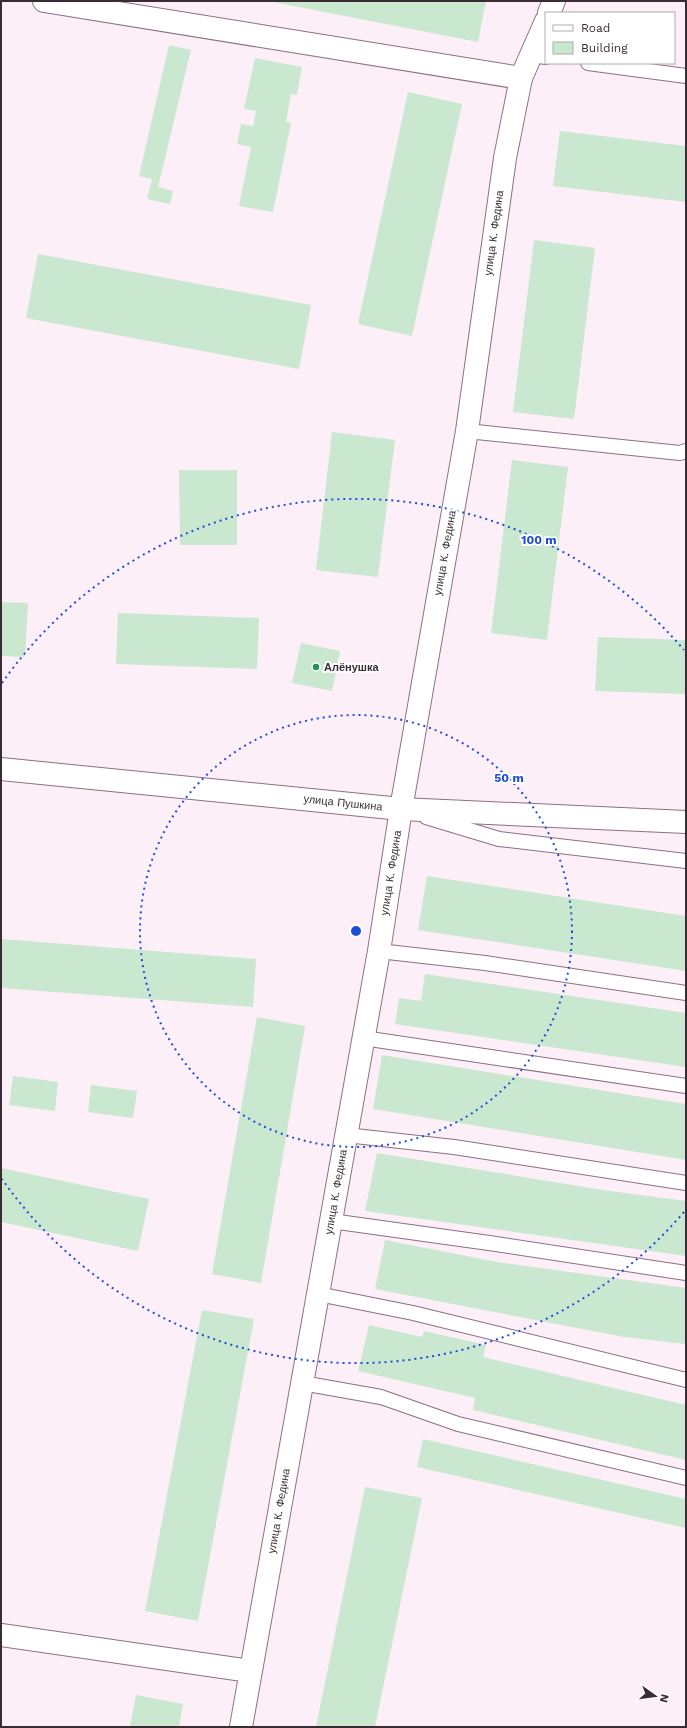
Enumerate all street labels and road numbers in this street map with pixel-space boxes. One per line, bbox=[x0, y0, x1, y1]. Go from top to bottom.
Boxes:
street label: улица К. Федина bbox=[482, 189, 507, 277]
street label: улица К. Федина bbox=[431, 509, 459, 597]
street label: улица Пушкина bbox=[303, 792, 384, 814]
street label: улица К. Федина bbox=[378, 829, 404, 917]
street label: улица К. Федина bbox=[322, 1148, 350, 1236]
street label: улица К. Федина bbox=[265, 1467, 293, 1555]

